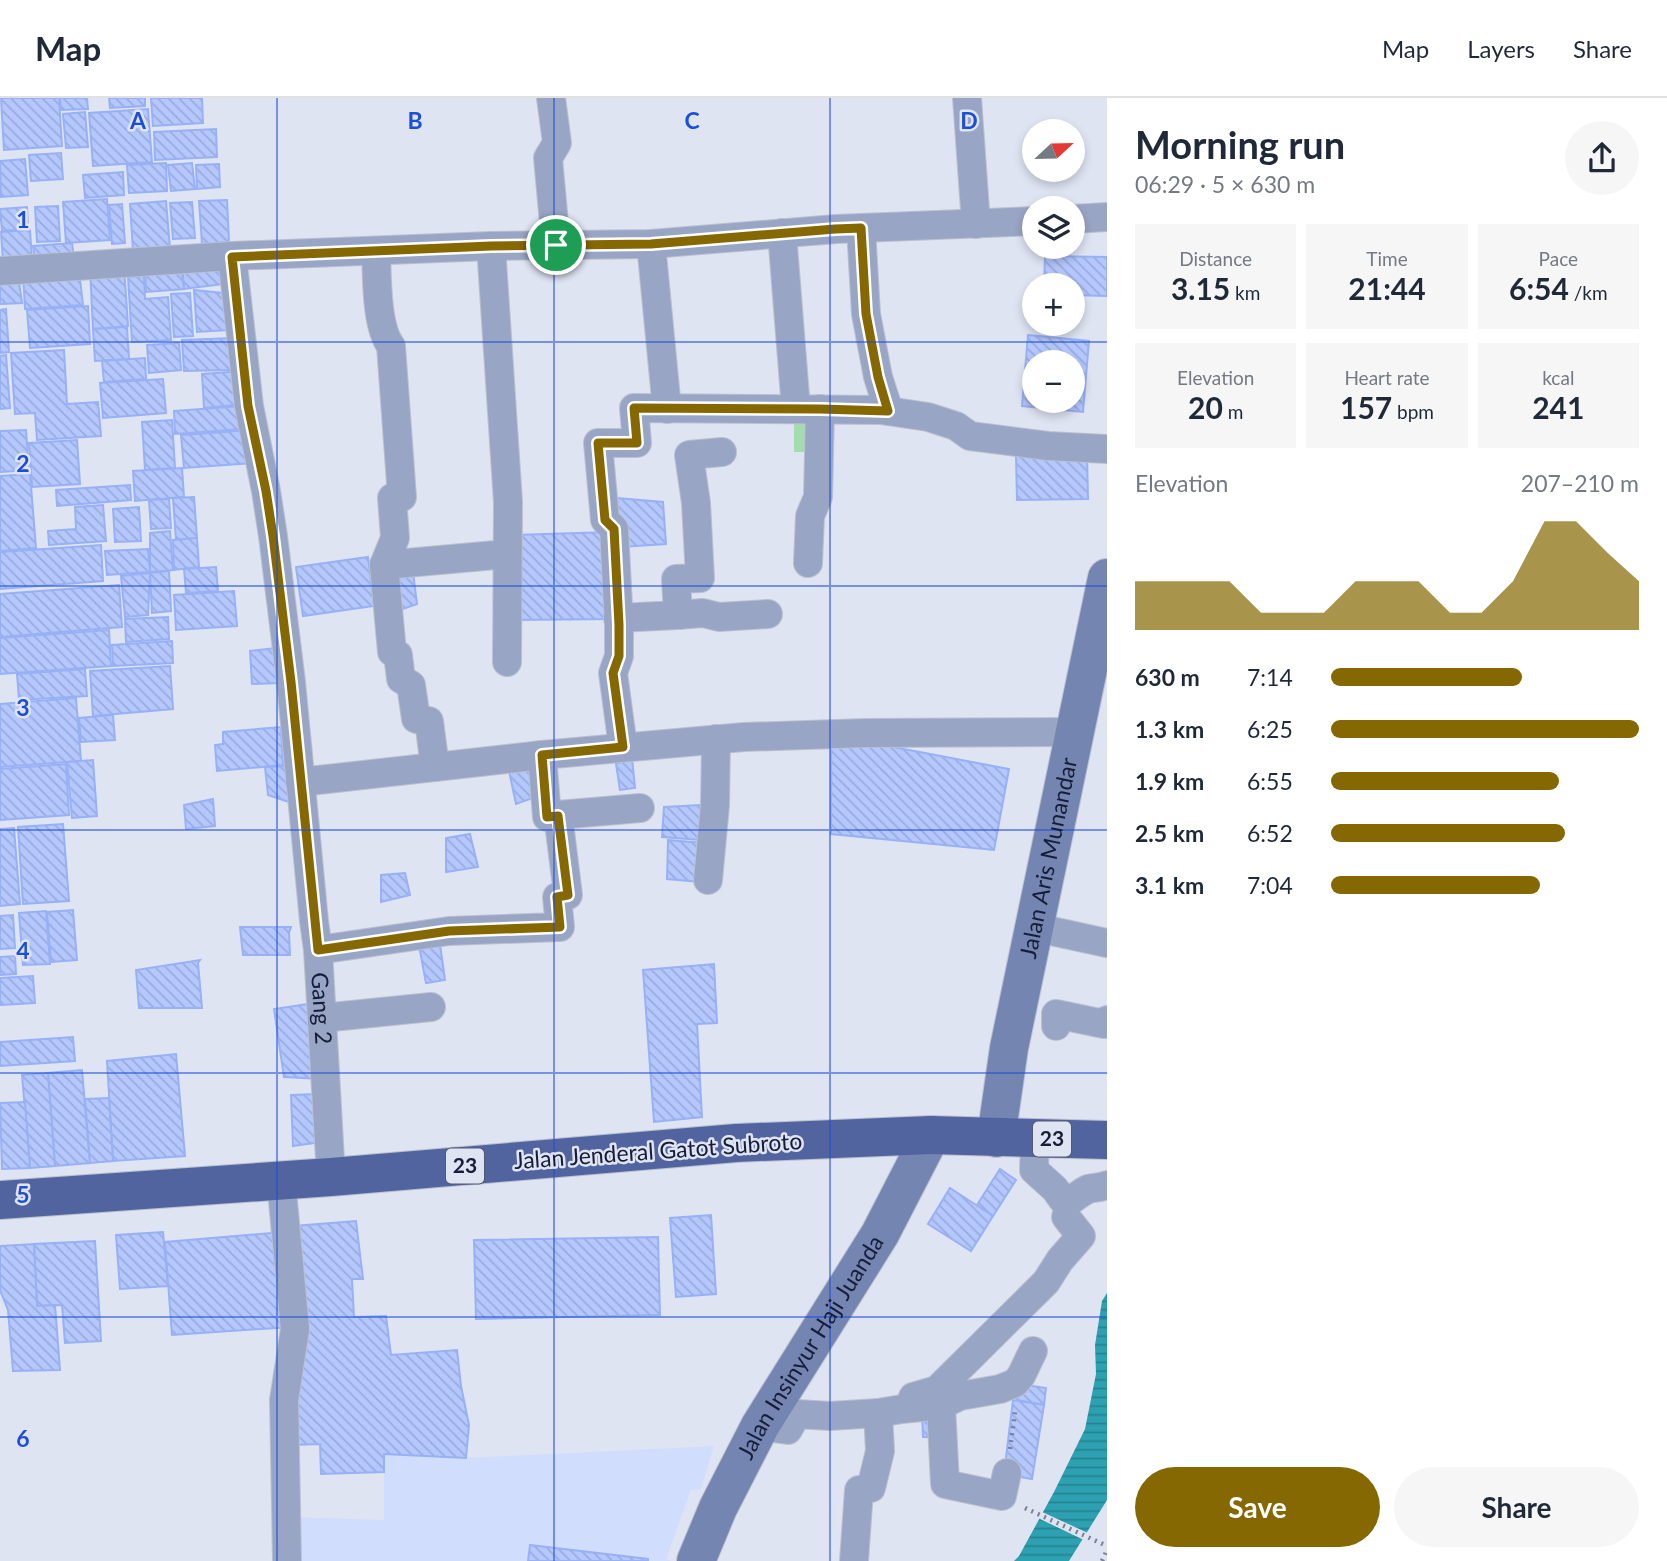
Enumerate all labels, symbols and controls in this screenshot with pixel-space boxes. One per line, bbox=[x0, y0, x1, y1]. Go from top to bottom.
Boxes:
text: Map bbox=[35, 28, 101, 68]
text: Map bbox=[1382, 34, 1429, 63]
text: Layers bbox=[1467, 34, 1535, 63]
text: Share bbox=[1573, 34, 1632, 63]
text: A bbox=[129, 106, 147, 134]
text: B bbox=[407, 106, 423, 134]
text: C bbox=[684, 106, 700, 134]
text: D bbox=[960, 106, 978, 134]
north arrow bbox=[1022, 119, 1085, 182]
map controls bbox=[1022, 119, 1085, 413]
text: Morning run bbox=[1135, 121, 1345, 167]
button: share bbox=[1565, 121, 1639, 195]
text: 06:29 · 5 × 630 m bbox=[1135, 170, 1315, 198]
button: layers bbox=[1022, 196, 1085, 259]
text: 1 bbox=[16, 205, 30, 233]
pin bbox=[526, 215, 586, 275]
icon: arrive bbox=[537, 226, 575, 264]
text: Distance bbox=[1179, 247, 1252, 270]
text: Time bbox=[1366, 247, 1408, 270]
text: Pace bbox=[1539, 247, 1578, 270]
text: 3.15 bbox=[1171, 270, 1230, 306]
text: 21:44 bbox=[1348, 270, 1426, 306]
text: 6:54 bbox=[1509, 270, 1569, 306]
button: + bbox=[1022, 273, 1085, 336]
text: km bbox=[1230, 281, 1260, 304]
text: /km bbox=[1569, 281, 1608, 304]
button: − bbox=[1022, 350, 1085, 413]
text: Elevation bbox=[1177, 366, 1254, 389]
text: Heart rate bbox=[1344, 366, 1430, 389]
text: kcal bbox=[1542, 366, 1574, 389]
text: 20 bbox=[1188, 389, 1223, 425]
text: 157 bbox=[1340, 389, 1392, 425]
text: 241 bbox=[1532, 389, 1584, 425]
text: m bbox=[1223, 400, 1243, 423]
text: bpm bbox=[1392, 400, 1434, 423]
text: 2 bbox=[16, 449, 30, 477]
text: Elevation bbox=[1135, 469, 1228, 497]
text: 207–210 m bbox=[1521, 469, 1639, 497]
text: 630 m bbox=[1135, 663, 1200, 691]
text: 7:14 bbox=[1247, 663, 1293, 691]
text: 3 bbox=[16, 693, 30, 721]
text: 1.3 km bbox=[1135, 715, 1204, 743]
text: 6:25 bbox=[1247, 715, 1293, 743]
street label: Jalan Aris Munandar bbox=[1013, 754, 1082, 961]
text: 1.9 km bbox=[1135, 767, 1204, 795]
text: 6:55 bbox=[1247, 767, 1293, 795]
text: 2.5 km bbox=[1135, 819, 1204, 847]
text: 6:52 bbox=[1247, 819, 1293, 847]
text: 3.1 km bbox=[1135, 871, 1204, 899]
text: 7:04 bbox=[1247, 871, 1293, 899]
text: 4 bbox=[16, 936, 30, 964]
street label: Gang 2 bbox=[306, 971, 338, 1045]
road number: 23 bbox=[1033, 1122, 1071, 1156]
street label: Jalan Jenderal Gatot Subroto bbox=[513, 1126, 803, 1174]
road number: 23 bbox=[446, 1148, 484, 1184]
text: 5 bbox=[16, 1180, 30, 1208]
street label: Jalan Insinyur Haji Juanda bbox=[731, 1229, 889, 1463]
text: 6 bbox=[16, 1424, 30, 1452]
button: Save bbox=[1135, 1467, 1380, 1547]
button: Share bbox=[1394, 1467, 1639, 1547]

